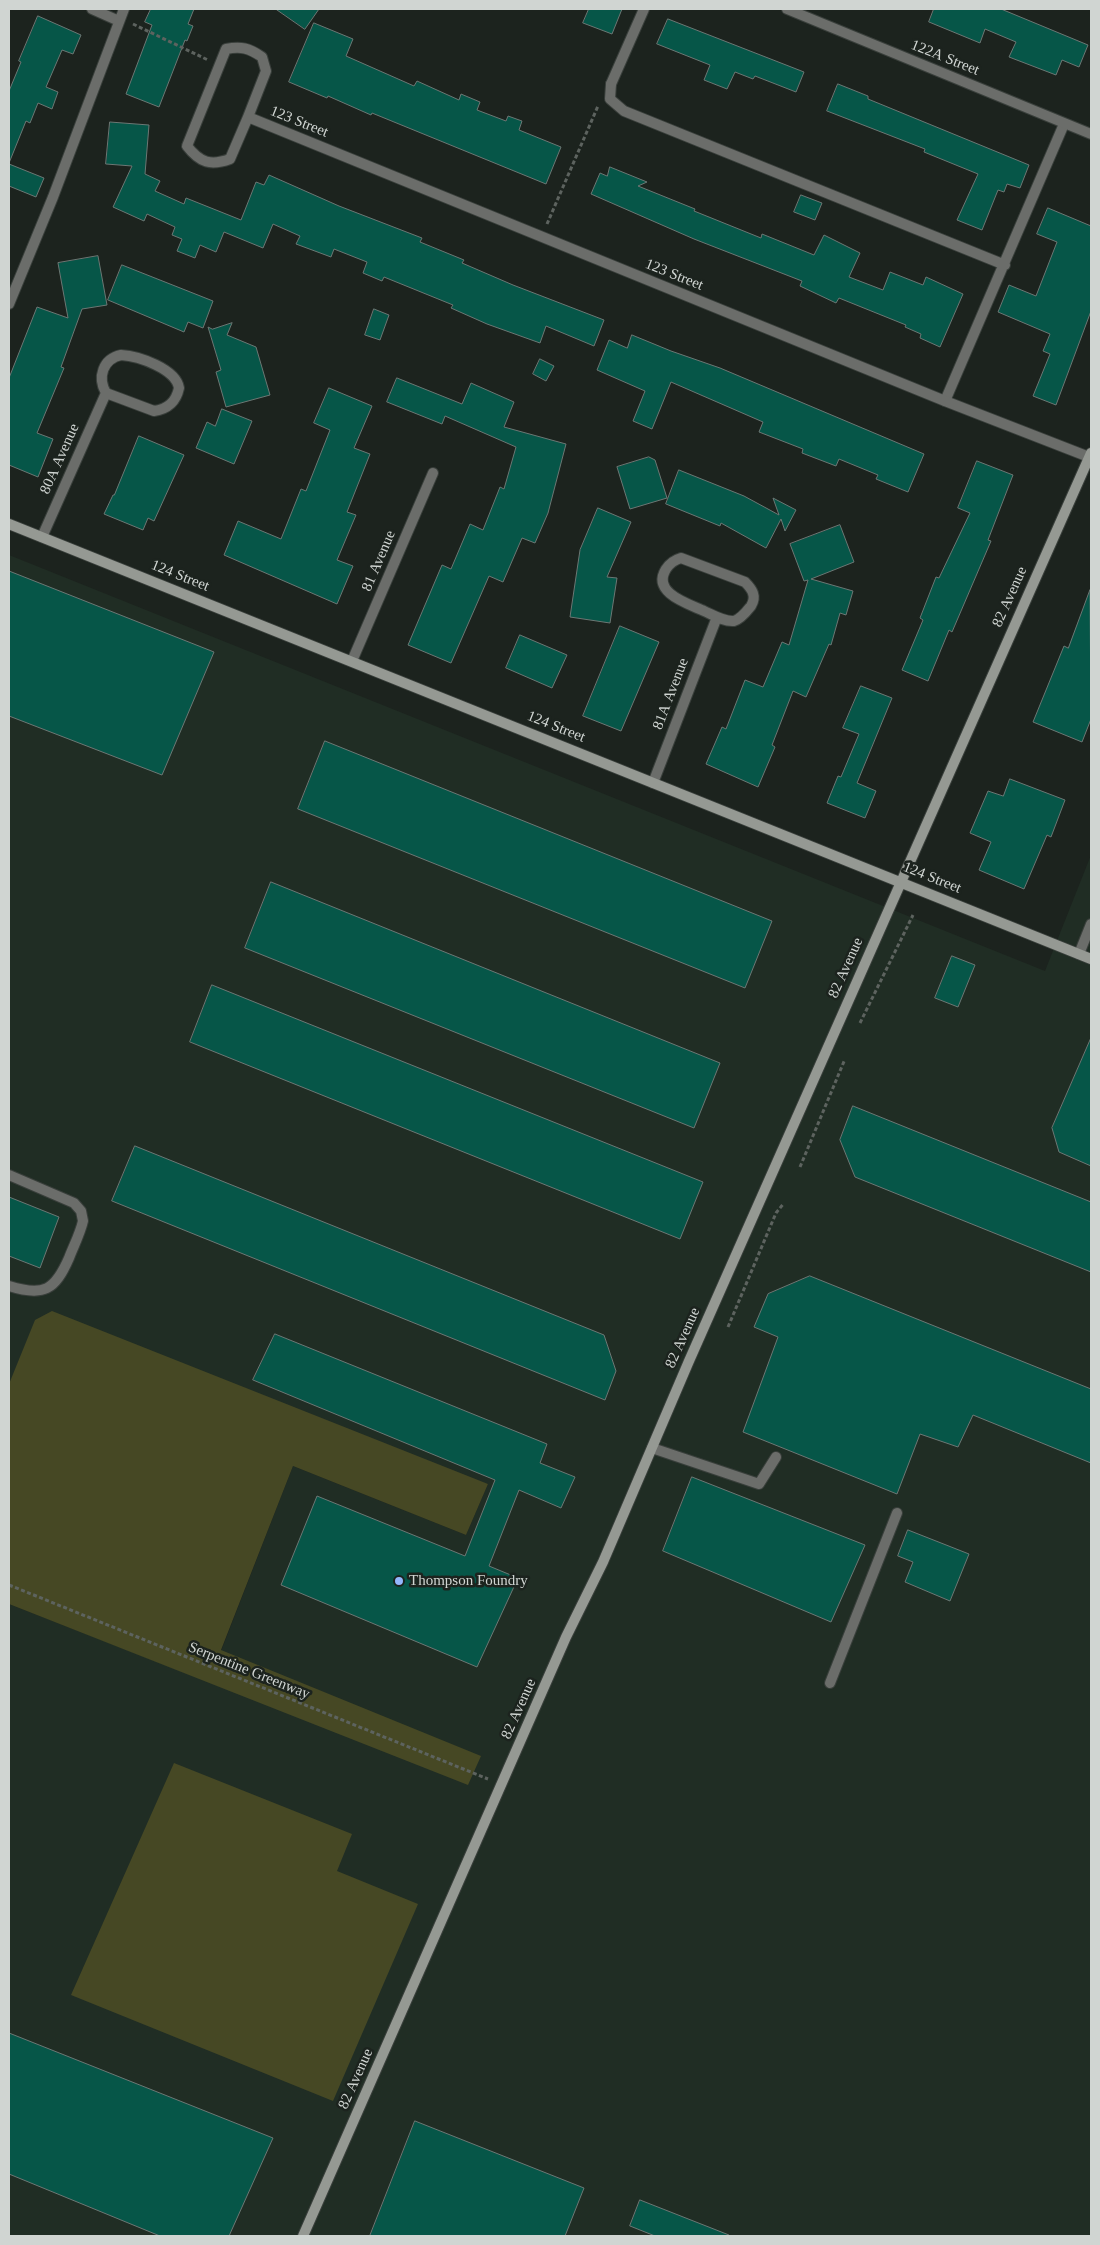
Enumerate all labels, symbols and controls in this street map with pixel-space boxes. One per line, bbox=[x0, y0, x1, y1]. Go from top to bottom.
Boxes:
street label: 122A Street bbox=[908, 36, 982, 80]
street label: 123 Street bbox=[267, 102, 331, 142]
street label: 123 Street bbox=[642, 255, 706, 295]
street label: 80A Avenue bbox=[37, 421, 83, 497]
street label: 81 Avenue bbox=[358, 528, 400, 594]
street label: 124 Street bbox=[148, 556, 212, 596]
street label: 82 Avenue bbox=[989, 564, 1031, 630]
street label: 81A Avenue bbox=[649, 656, 693, 732]
street label: 124 Street bbox=[524, 707, 588, 747]
street label: 124 Street bbox=[900, 858, 964, 898]
street label: 82 Avenue bbox=[825, 935, 867, 1001]
street label: 82 Avenue bbox=[662, 1305, 704, 1371]
place label: Thompson Foundry bbox=[409, 1572, 528, 1590]
marker: Thompson Foundry bbox=[393, 1575, 405, 1587]
street label: Serpentine Greenway bbox=[186, 1638, 312, 1704]
street label: 82 Avenue bbox=[498, 1676, 540, 1742]
street label: 82 Avenue bbox=[335, 2046, 377, 2112]

